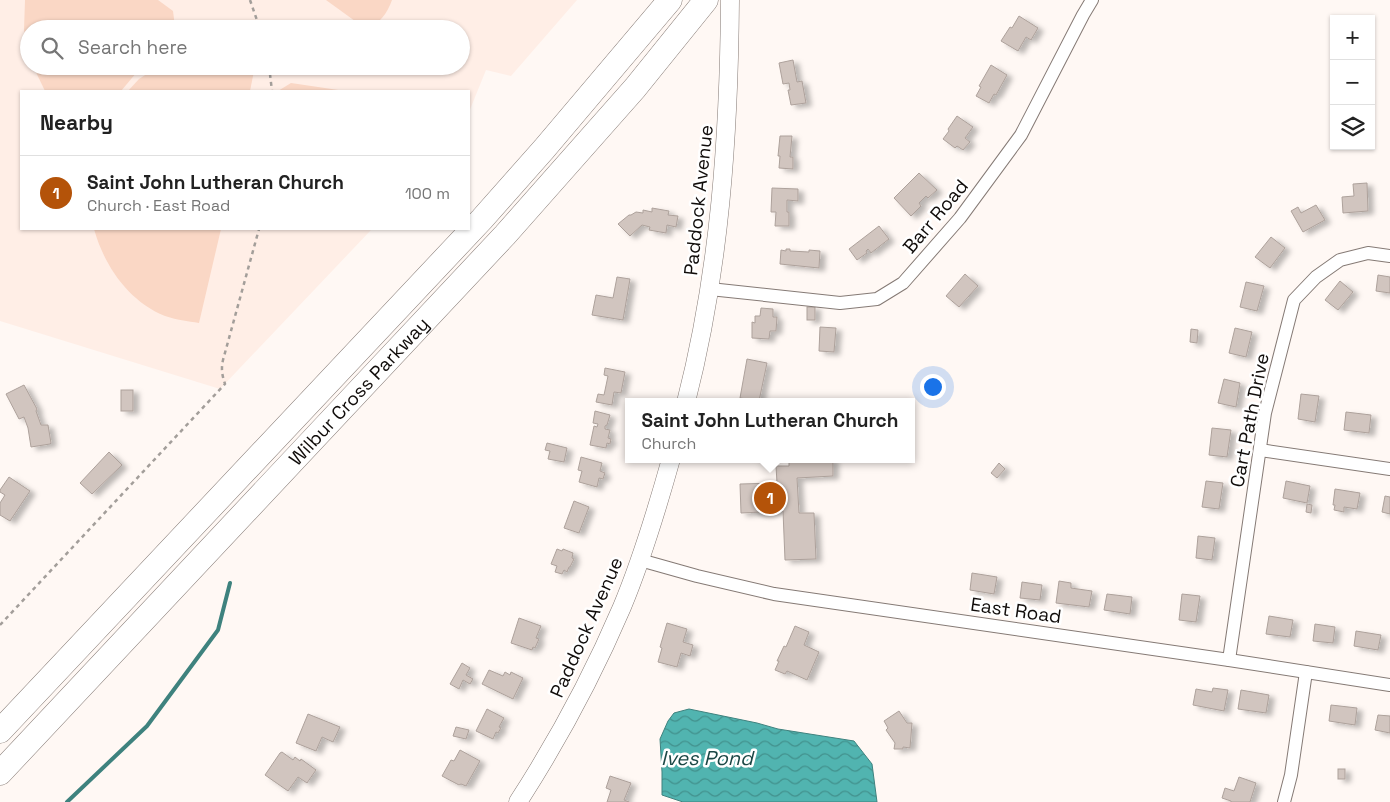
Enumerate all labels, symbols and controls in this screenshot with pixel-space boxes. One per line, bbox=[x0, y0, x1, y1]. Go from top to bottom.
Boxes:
map controls bbox=[1330, 15, 1375, 150]
button: + bbox=[1330, 15, 1375, 60]
search box bbox=[20, 20, 470, 75]
icon: search bbox=[38, 34, 66, 62]
text: Search here bbox=[78, 35, 188, 60]
button: − bbox=[1330, 60, 1375, 105]
button: layers bbox=[1330, 105, 1375, 150]
text: Nearby bbox=[40, 109, 113, 136]
street label: Paddock Avenue bbox=[678, 123, 719, 277]
text: Saint John Lutheran Church bbox=[87, 170, 344, 195]
street label: Barr Road bbox=[897, 174, 974, 259]
text: 1 bbox=[52, 183, 60, 204]
text: 100 m bbox=[405, 183, 450, 204]
text: Church · East Road bbox=[87, 195, 230, 216]
street label: Wilbur Cross Parkway bbox=[283, 312, 435, 471]
street label: Cart Path Drive bbox=[1224, 351, 1275, 489]
your location bbox=[920, 374, 946, 400]
popup bbox=[625, 398, 915, 463]
text: Saint John Lutheran Church bbox=[642, 408, 898, 433]
text: Church bbox=[642, 433, 696, 454]
pin: 1 bbox=[754, 479, 786, 517]
street label: Paddock Avenue bbox=[544, 553, 629, 701]
street label: East Road bbox=[969, 592, 1063, 629]
water label: Ives Pond bbox=[661, 745, 755, 771]

